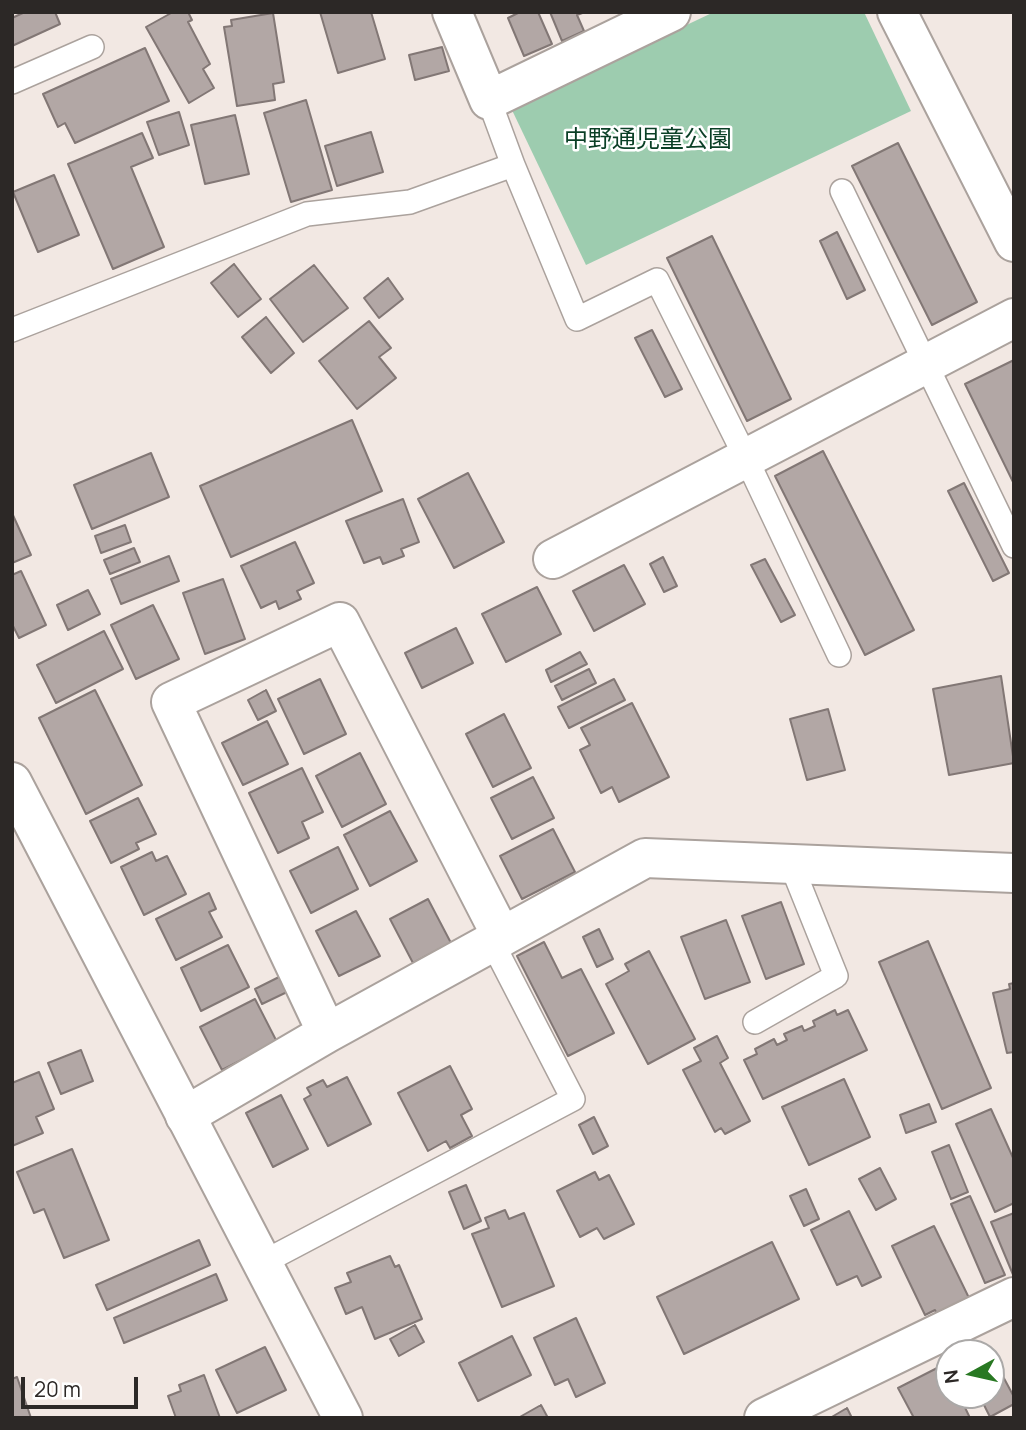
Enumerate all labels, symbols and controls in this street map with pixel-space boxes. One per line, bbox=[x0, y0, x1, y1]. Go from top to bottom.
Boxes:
park label: 中野通児童公園 bbox=[564, 126, 732, 154]
north arrow bbox=[935, 1339, 1005, 1409]
scale bar bbox=[24, 1364, 142, 1408]
text: N bbox=[937, 1368, 965, 1385]
text: 20 m bbox=[34, 1375, 81, 1403]

